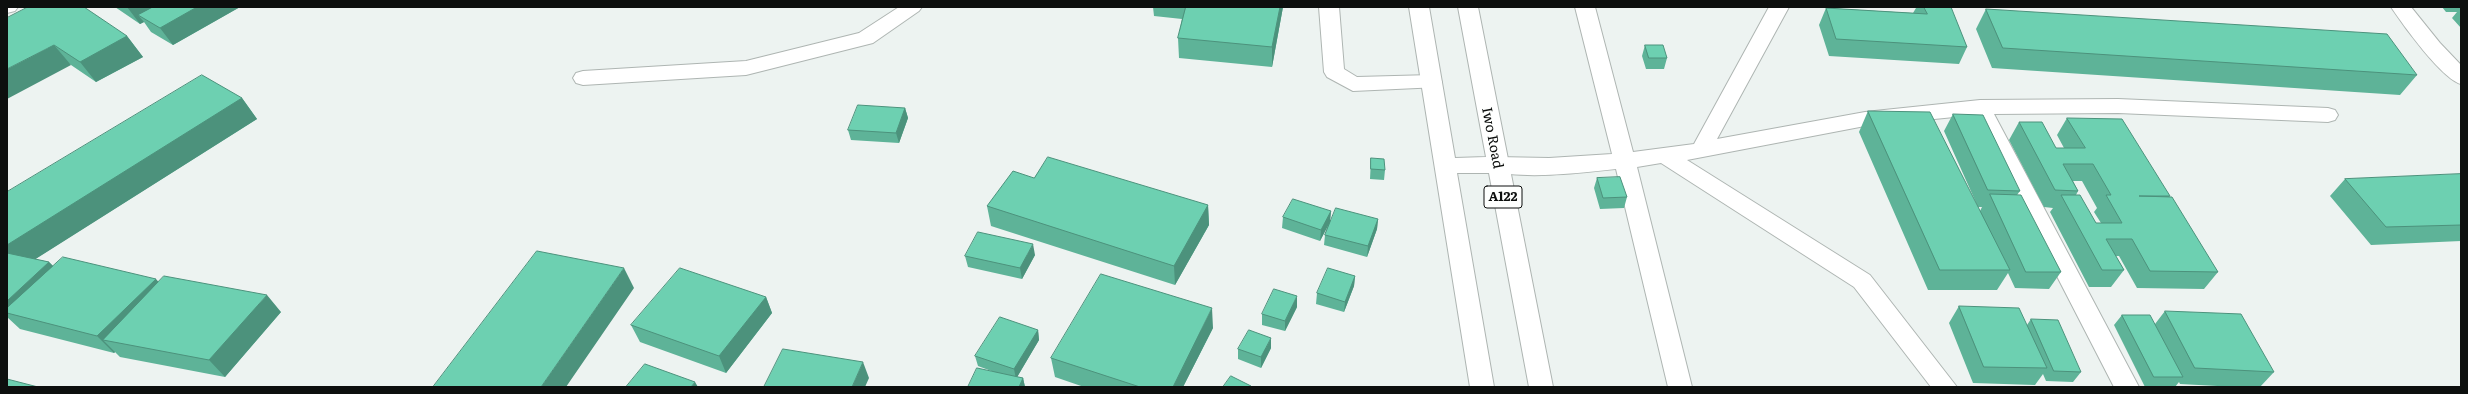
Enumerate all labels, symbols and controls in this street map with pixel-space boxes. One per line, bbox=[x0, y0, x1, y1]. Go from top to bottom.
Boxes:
street label: Iwo Road bbox=[1478, 106, 1506, 170]
road number: A122 bbox=[1484, 186, 1522, 208]

